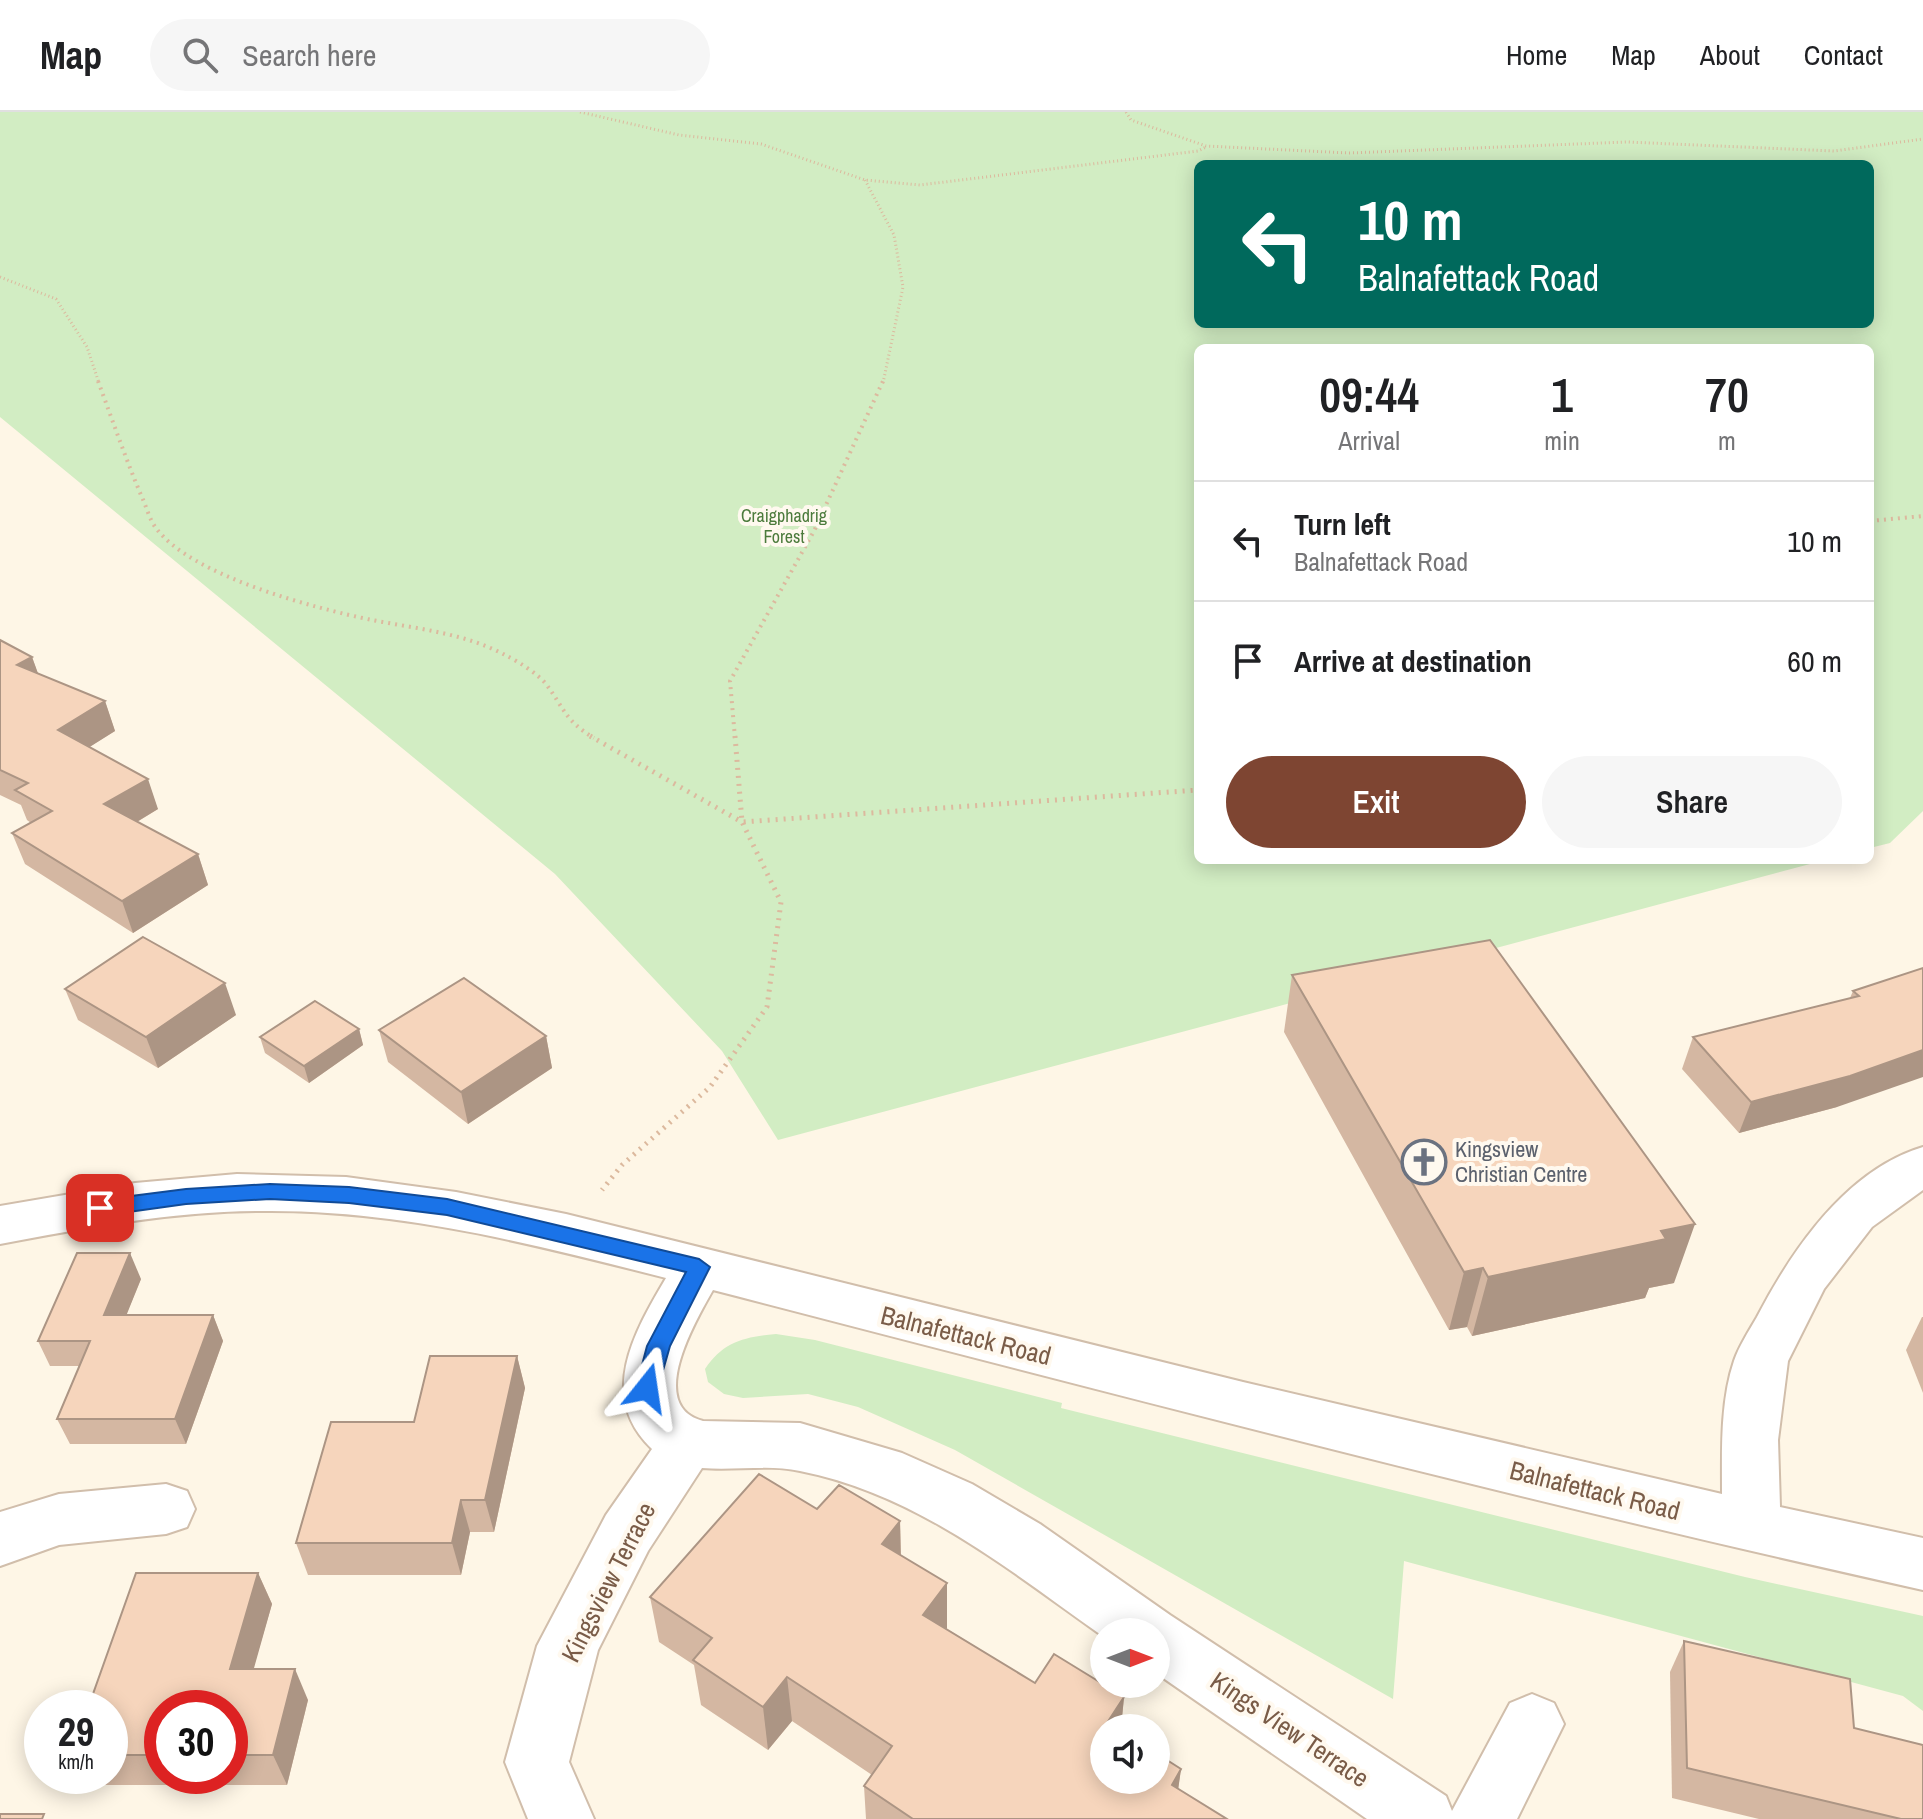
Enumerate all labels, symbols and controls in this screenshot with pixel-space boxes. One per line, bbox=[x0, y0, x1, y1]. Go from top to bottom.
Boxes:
search box bbox=[150, 19, 710, 91]
text: Map bbox=[40, 30, 102, 81]
icon: search bbox=[178, 33, 222, 77]
text: Search here bbox=[242, 35, 376, 75]
text: Home bbox=[1506, 36, 1567, 74]
text: Map bbox=[1611, 36, 1656, 74]
text: About bbox=[1700, 36, 1760, 74]
text: Contact bbox=[1804, 36, 1883, 74]
text: 10 m bbox=[1358, 182, 1463, 257]
icon: left bbox=[1226, 192, 1330, 296]
text: Balnafettack Road bbox=[1358, 254, 1599, 302]
text: 09:44 bbox=[1319, 362, 1419, 427]
text: 1 bbox=[1551, 362, 1573, 427]
text: 70 bbox=[1705, 362, 1749, 427]
text: Arrival bbox=[1338, 423, 1400, 458]
text: min bbox=[1544, 423, 1580, 458]
text: m bbox=[1718, 423, 1736, 458]
park label: Craigphadrig Forest bbox=[741, 503, 828, 549]
text: Turn left bbox=[1294, 504, 1391, 544]
icon: left bbox=[1226, 519, 1270, 563]
text: 10 m bbox=[1787, 521, 1842, 561]
text: Balnafettack Road bbox=[1294, 544, 1468, 579]
icon: arrive bbox=[1226, 639, 1270, 683]
text: Arrive at destination bbox=[1294, 641, 1532, 681]
text: 60 m bbox=[1787, 641, 1842, 681]
button: Exit bbox=[1226, 756, 1526, 848]
button: Share bbox=[1542, 756, 1842, 848]
place label: Kingsview Christian Centre bbox=[1455, 1134, 1587, 1189]
church icon: Kingsview Christian Centre bbox=[1400, 1138, 1448, 1186]
pin bbox=[66, 1174, 134, 1242]
icon: arrive bbox=[78, 1186, 122, 1230]
street label: Balnafettack Road bbox=[877, 1297, 1055, 1373]
position arrow bbox=[605, 1346, 689, 1430]
street label: Balnafettack Road bbox=[1506, 1452, 1684, 1528]
street label: Kingsview Terrace bbox=[553, 1496, 663, 1668]
north arrow bbox=[1090, 1618, 1170, 1698]
map controls bbox=[1090, 1618, 1170, 1794]
street label: Kings View Terrace bbox=[1204, 1663, 1376, 1795]
speed limit sign: 30 bbox=[144, 1690, 248, 1794]
text: 29 bbox=[58, 1705, 94, 1758]
button: sound bbox=[1090, 1714, 1170, 1794]
text: km/h bbox=[58, 1748, 94, 1775]

